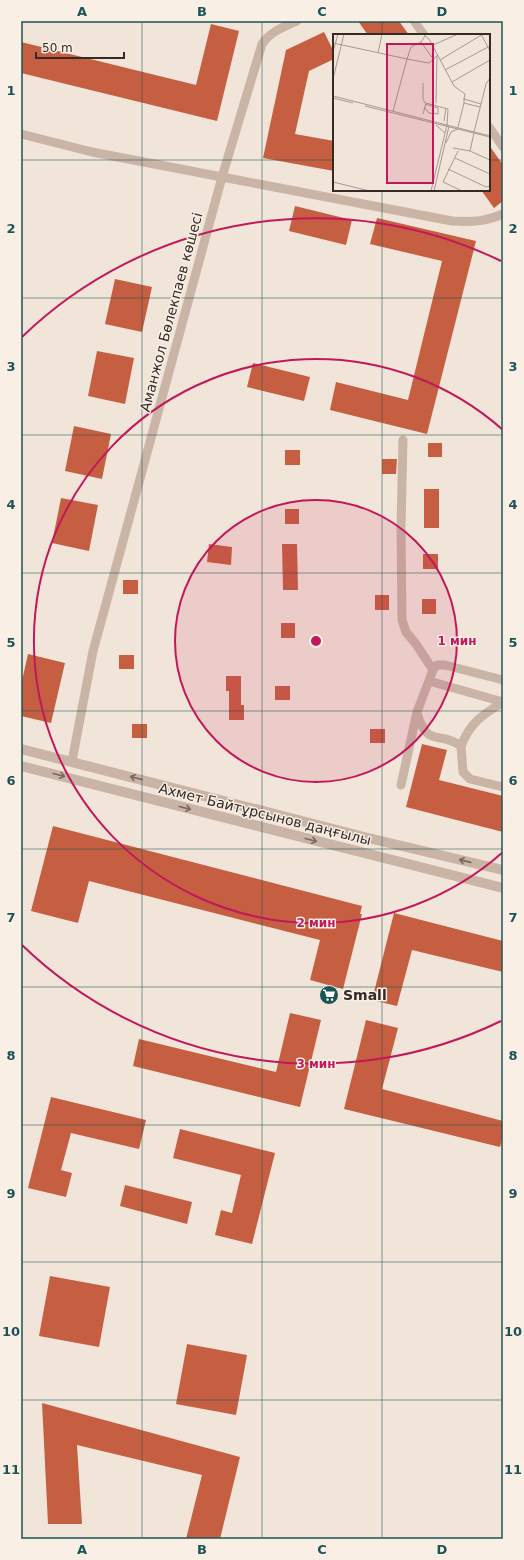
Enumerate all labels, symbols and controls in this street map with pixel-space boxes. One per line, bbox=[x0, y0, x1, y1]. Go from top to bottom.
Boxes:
text: A bbox=[77, 4, 87, 19]
text: B bbox=[197, 4, 207, 19]
text: C bbox=[317, 4, 327, 19]
text: D bbox=[437, 4, 448, 19]
scale bar bbox=[36, 34, 124, 60]
inset map bbox=[333, 34, 490, 191]
text: 50 m bbox=[42, 41, 73, 55]
text: 1 bbox=[6, 83, 16, 98]
text: 1 bbox=[508, 83, 518, 98]
street label: Аманжол Бөлекпаев көшесі bbox=[137, 211, 205, 413]
text: 2 bbox=[6, 221, 16, 236]
text: 2 bbox=[508, 221, 518, 236]
text: 3 bbox=[6, 359, 16, 374]
text: 3 bbox=[508, 359, 518, 374]
text: 4 bbox=[6, 497, 16, 512]
text: 4 bbox=[508, 497, 518, 512]
centre of rings bbox=[309, 634, 323, 648]
text: 1 мин bbox=[437, 634, 477, 648]
text: 5 bbox=[6, 635, 16, 650]
text: 5 bbox=[508, 635, 518, 650]
one-way arrow bbox=[52, 772, 65, 780]
text: 6 bbox=[6, 773, 16, 788]
one-way arrow bbox=[129, 773, 142, 781]
text: 6 bbox=[508, 773, 518, 788]
street label: Ахмет Байтұрсынов даңғылы bbox=[157, 780, 373, 848]
one-way arrow bbox=[178, 805, 191, 812]
one-way arrow bbox=[304, 837, 317, 844]
one-way arrow bbox=[459, 857, 472, 865]
text: 7 bbox=[6, 910, 16, 925]
text: 7 bbox=[508, 910, 518, 925]
text: 2 мин bbox=[296, 916, 336, 930]
supermarket icon: Small bbox=[318, 984, 340, 1006]
place label: Small bbox=[343, 987, 387, 1003]
text: 8 bbox=[6, 1048, 16, 1063]
text: 8 bbox=[508, 1048, 518, 1063]
text: 3 мин bbox=[296, 1057, 336, 1071]
text: 9 bbox=[6, 1186, 16, 1201]
text: 9 bbox=[508, 1186, 518, 1201]
text: 10 bbox=[2, 1324, 20, 1339]
text: 10 bbox=[504, 1324, 522, 1339]
text: 11 bbox=[2, 1462, 20, 1477]
text: 11 bbox=[504, 1462, 522, 1477]
text: A bbox=[77, 1542, 87, 1557]
text: B bbox=[197, 1542, 207, 1557]
text: C bbox=[317, 1542, 327, 1557]
text: D bbox=[437, 1542, 448, 1557]

